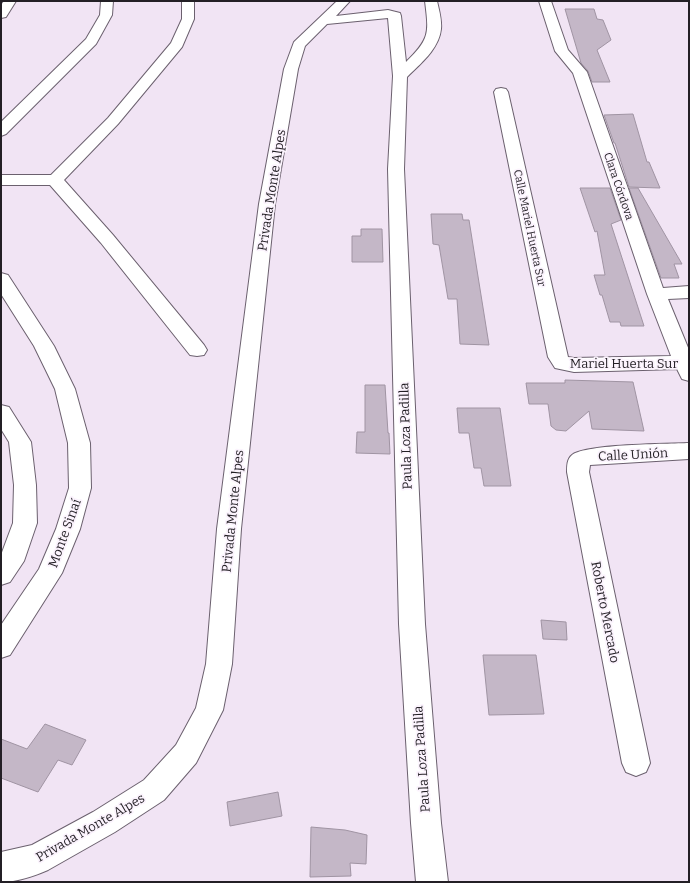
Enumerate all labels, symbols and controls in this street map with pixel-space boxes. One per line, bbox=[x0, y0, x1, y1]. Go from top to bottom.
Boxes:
street label: Privada Monte Alpes bbox=[254, 128, 289, 252]
street label: Clara Córdova bbox=[601, 151, 636, 222]
street label: Calle Mariel Huerta Sur bbox=[511, 169, 548, 288]
street label: Mariel Huerta Sur bbox=[570, 356, 678, 371]
street label: Paula Loza Padilla bbox=[396, 382, 415, 490]
street label: Calle Unión bbox=[598, 445, 669, 464]
street label: Privada Monte Alpes bbox=[219, 449, 246, 573]
street label: Monte Sinaí bbox=[45, 497, 84, 569]
street label: Roberto Mercado bbox=[588, 560, 623, 664]
street label: Paula Loza Padilla bbox=[410, 705, 433, 813]
street label: Privada Monte Alpes bbox=[33, 790, 147, 865]

